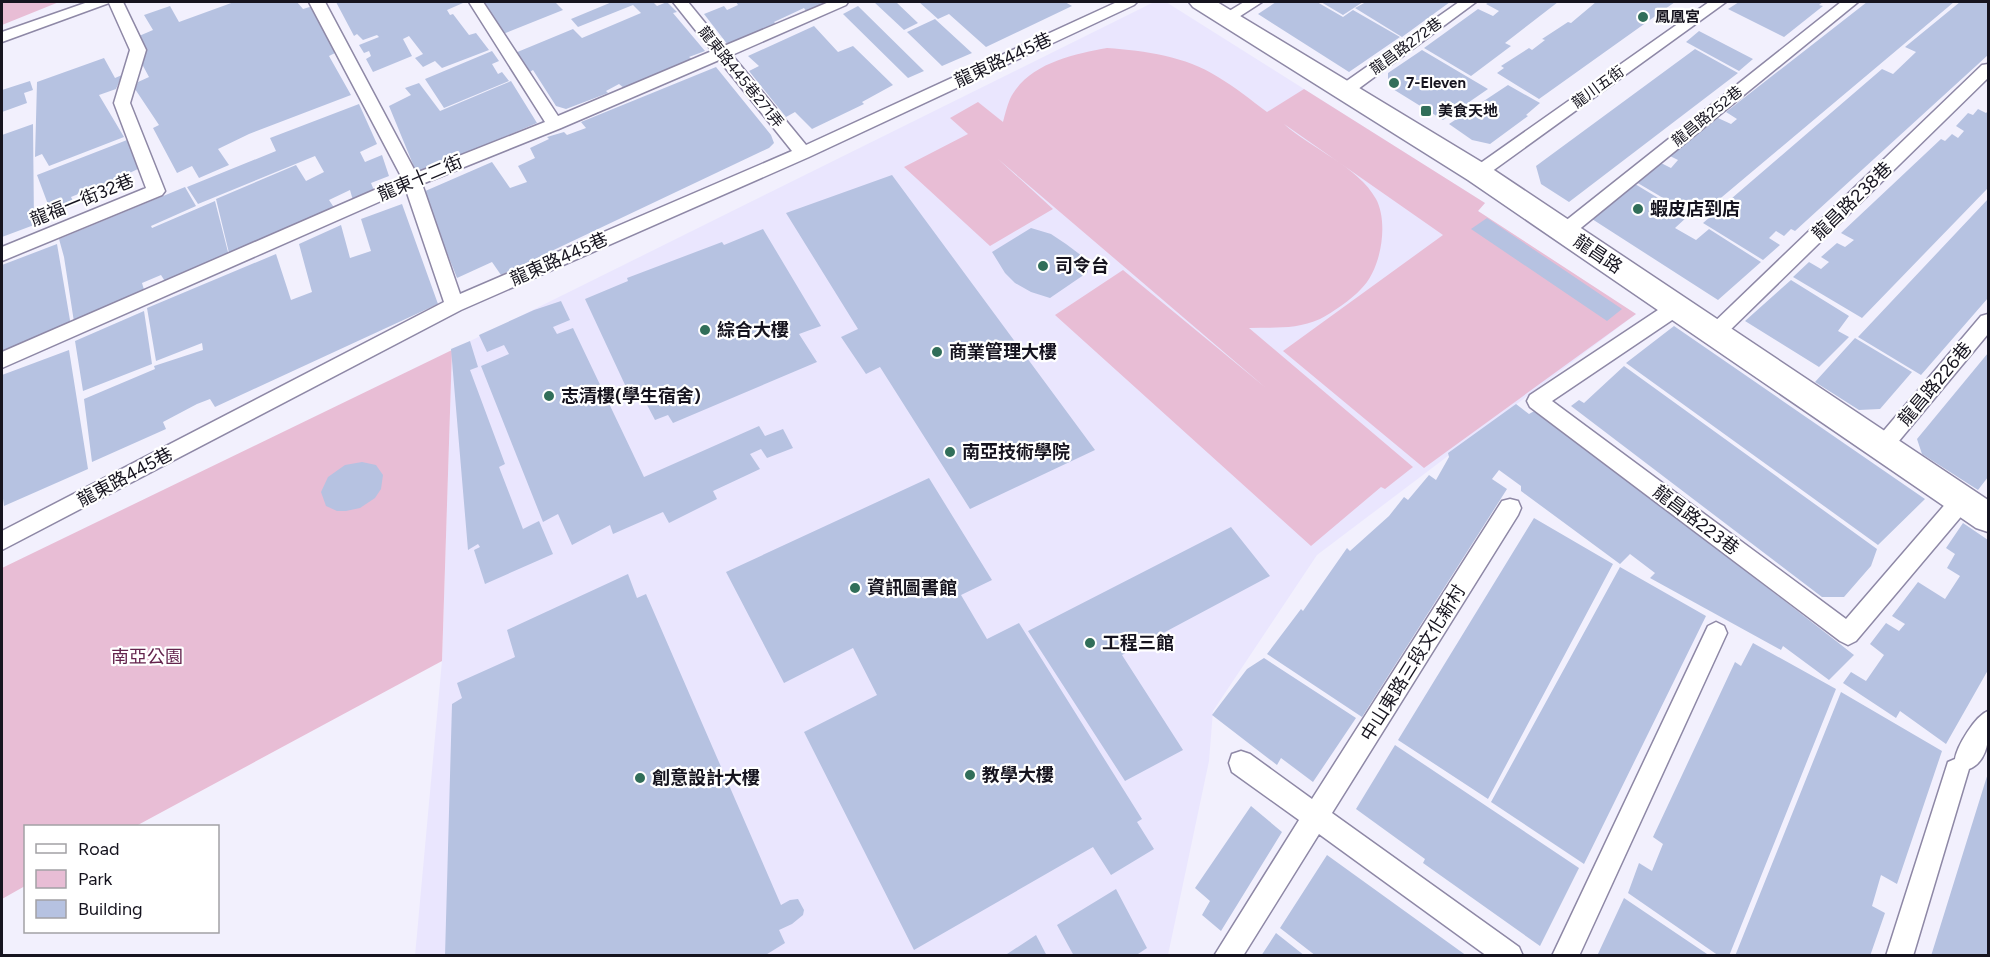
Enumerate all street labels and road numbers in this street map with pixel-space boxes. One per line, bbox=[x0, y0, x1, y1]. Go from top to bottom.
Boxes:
street label: 龍昌路272巷 bbox=[1366, 14, 1446, 78]
street label: 龍東路445巷271弄 bbox=[695, 23, 787, 131]
street label: 龍東路445巷 bbox=[951, 28, 1055, 92]
street label: 龍川五街 bbox=[1568, 62, 1628, 112]
street label: 龍昌路252巷 bbox=[1668, 82, 1746, 150]
street label: 龍東十二街 bbox=[374, 150, 466, 206]
street label: 龍昌路238巷 bbox=[1807, 157, 1897, 245]
street label: 龍福一街32巷 bbox=[27, 169, 137, 231]
street label: 龍東路445巷 bbox=[507, 228, 611, 290]
street label: 龍昌路 bbox=[1569, 230, 1627, 278]
street label: 龍昌路226巷 bbox=[1894, 338, 1976, 430]
street label: 龍東路445巷 bbox=[74, 443, 176, 511]
street label: 龍昌路223巷 bbox=[1649, 481, 1743, 559]
street label: 中山東路三段文化新村 bbox=[1356, 581, 1470, 745]

